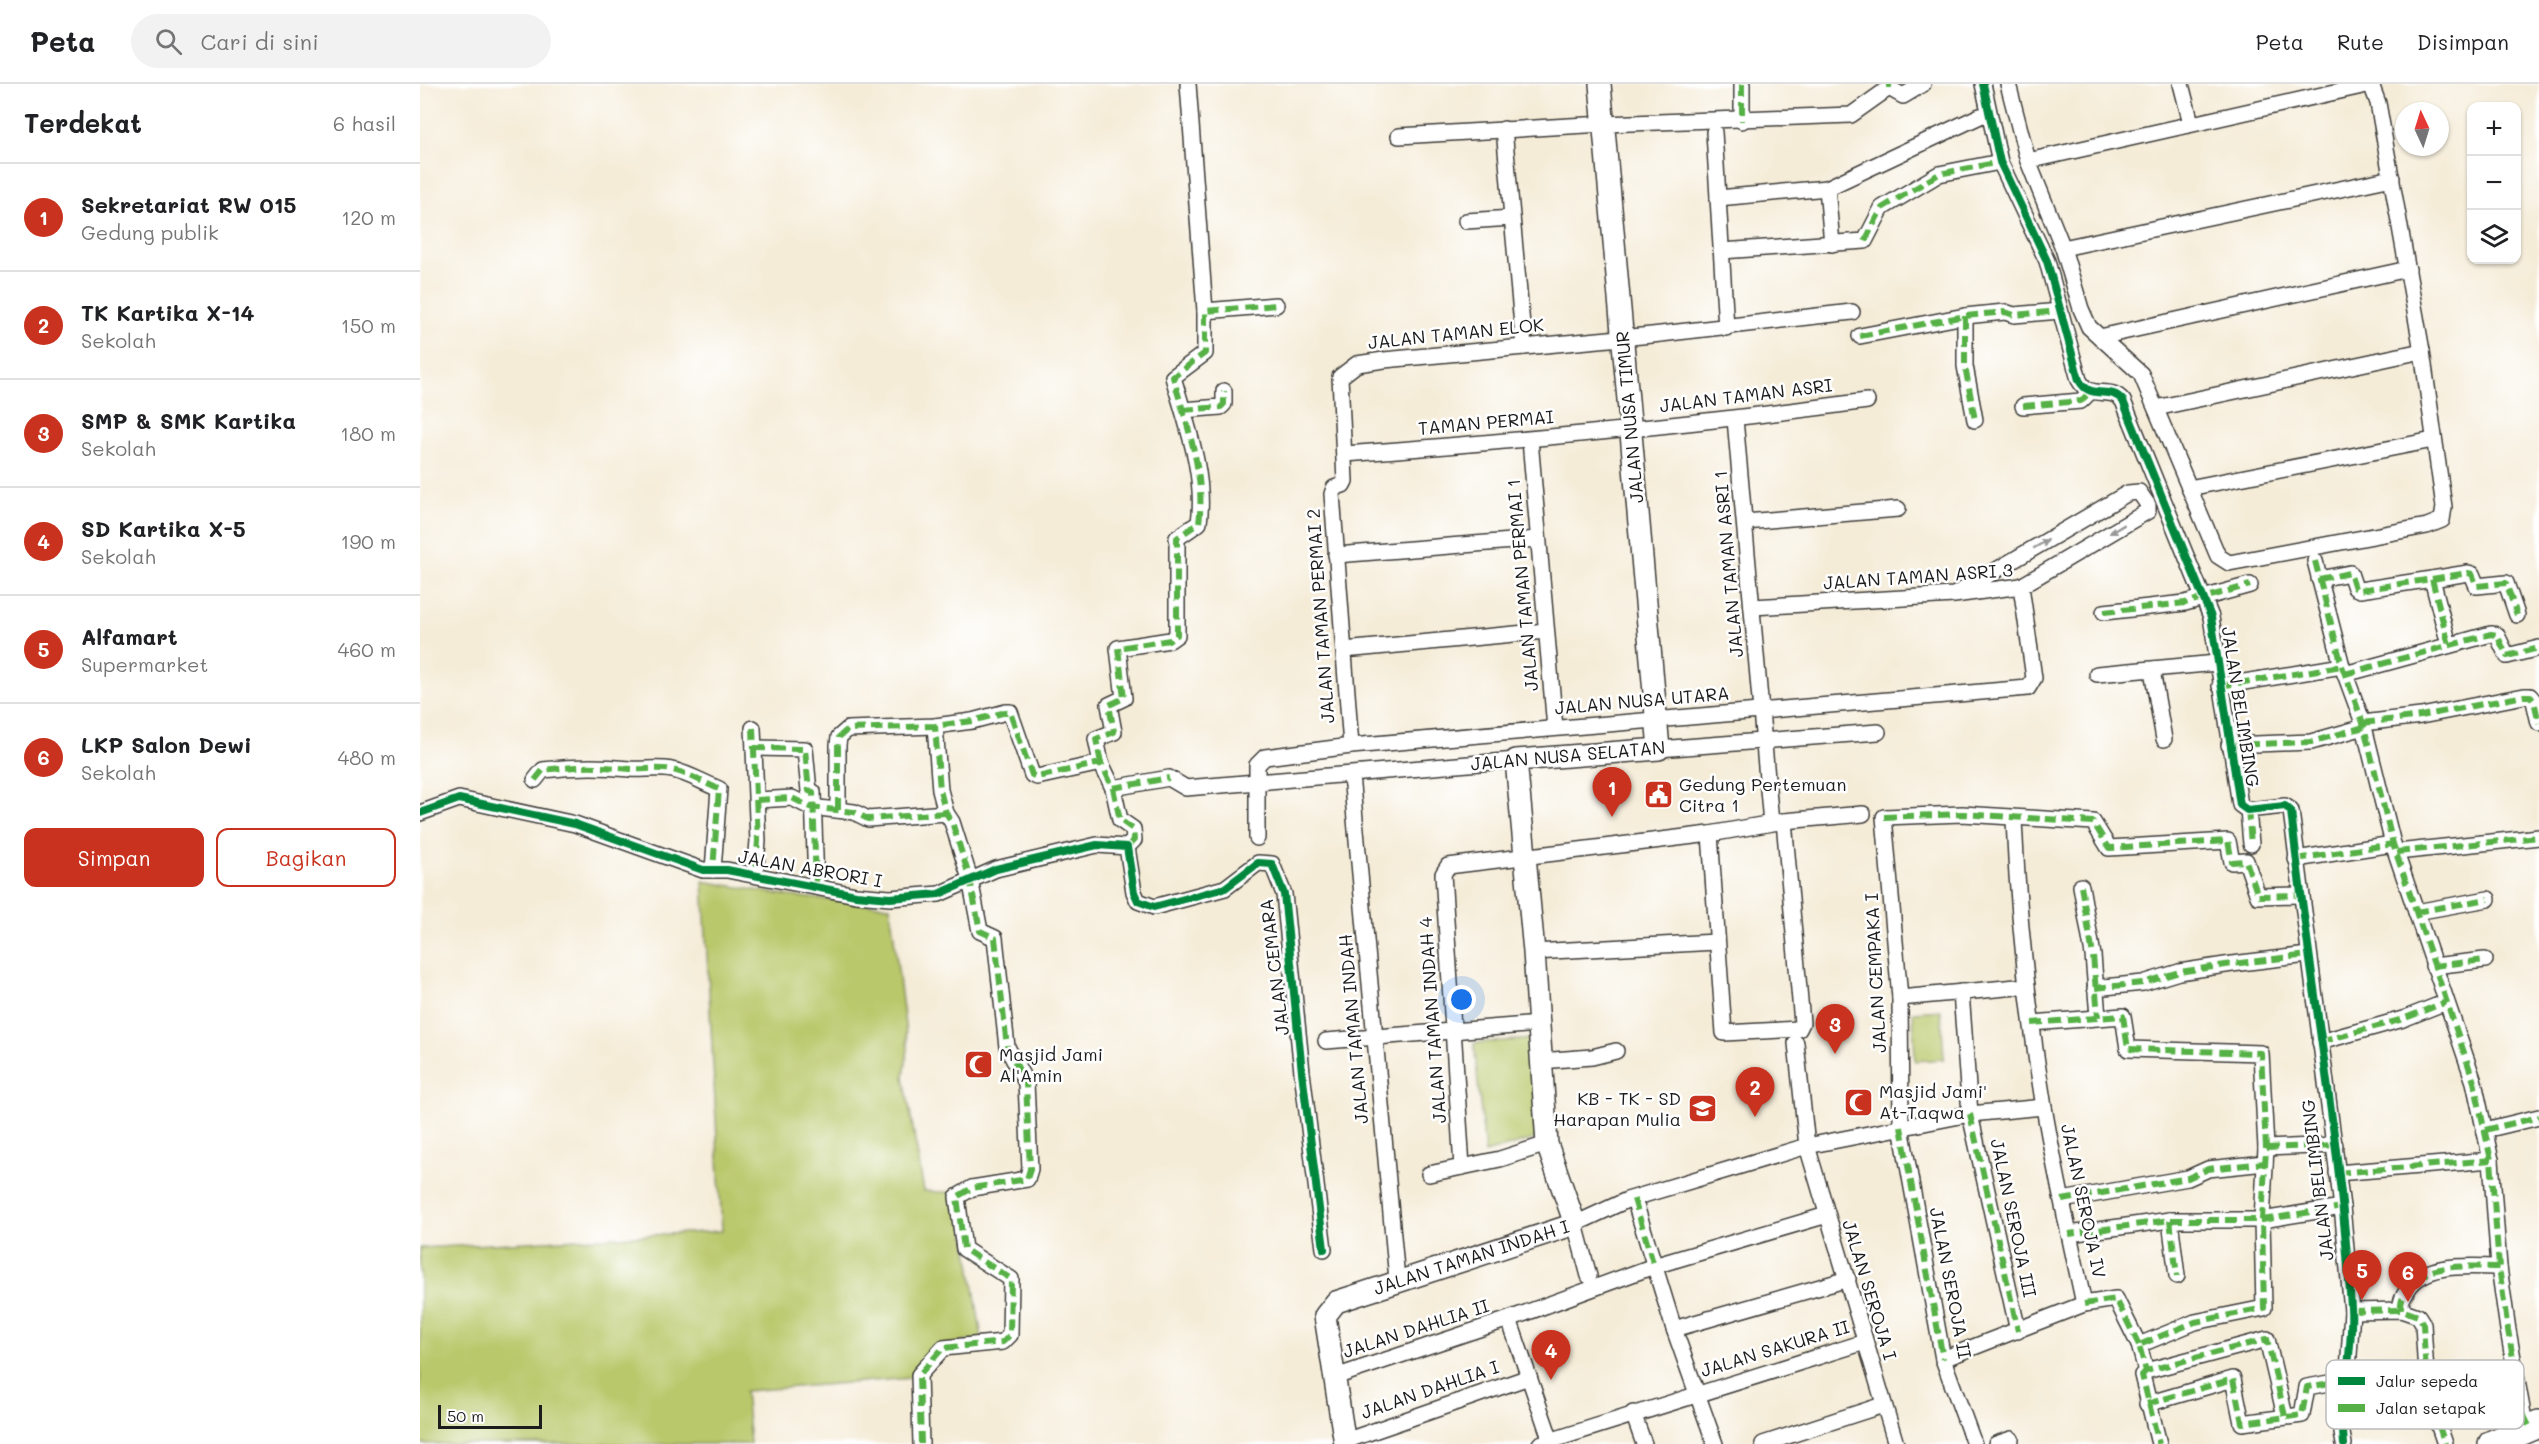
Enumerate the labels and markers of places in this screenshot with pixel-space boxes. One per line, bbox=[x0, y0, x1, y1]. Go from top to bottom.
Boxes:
pin: 1 bbox=[1592, 768, 1632, 817]
place label: Gedung Pertemuan Citra 1 bbox=[1679, 772, 1847, 817]
public building icon: Gedung Pertemuan Citra 1 bbox=[1642, 779, 1674, 811]
pin: 3 bbox=[1816, 1004, 1854, 1054]
place label: Masjid Jami Al'Amin bbox=[999, 1042, 1103, 1087]
mosque icon: Masjid Jami Al'Amin bbox=[962, 1049, 994, 1081]
pin: 2 bbox=[1736, 1068, 1774, 1117]
place label: Masjid Jami' At-Taqwa bbox=[1879, 1079, 1987, 1124]
place label: KB - TK - SD Harapan Mulia bbox=[1553, 1086, 1681, 1131]
mosque icon: Masjid Jami' At-Taqwa bbox=[1842, 1086, 1874, 1118]
school or university icon: KB - TK - SD Harapan Mulia bbox=[1686, 1093, 1718, 1125]
pin: 5 bbox=[2342, 1250, 2382, 1300]
pin: 6 bbox=[2388, 1252, 2428, 1302]
pin: 4 bbox=[1532, 1330, 1570, 1380]

